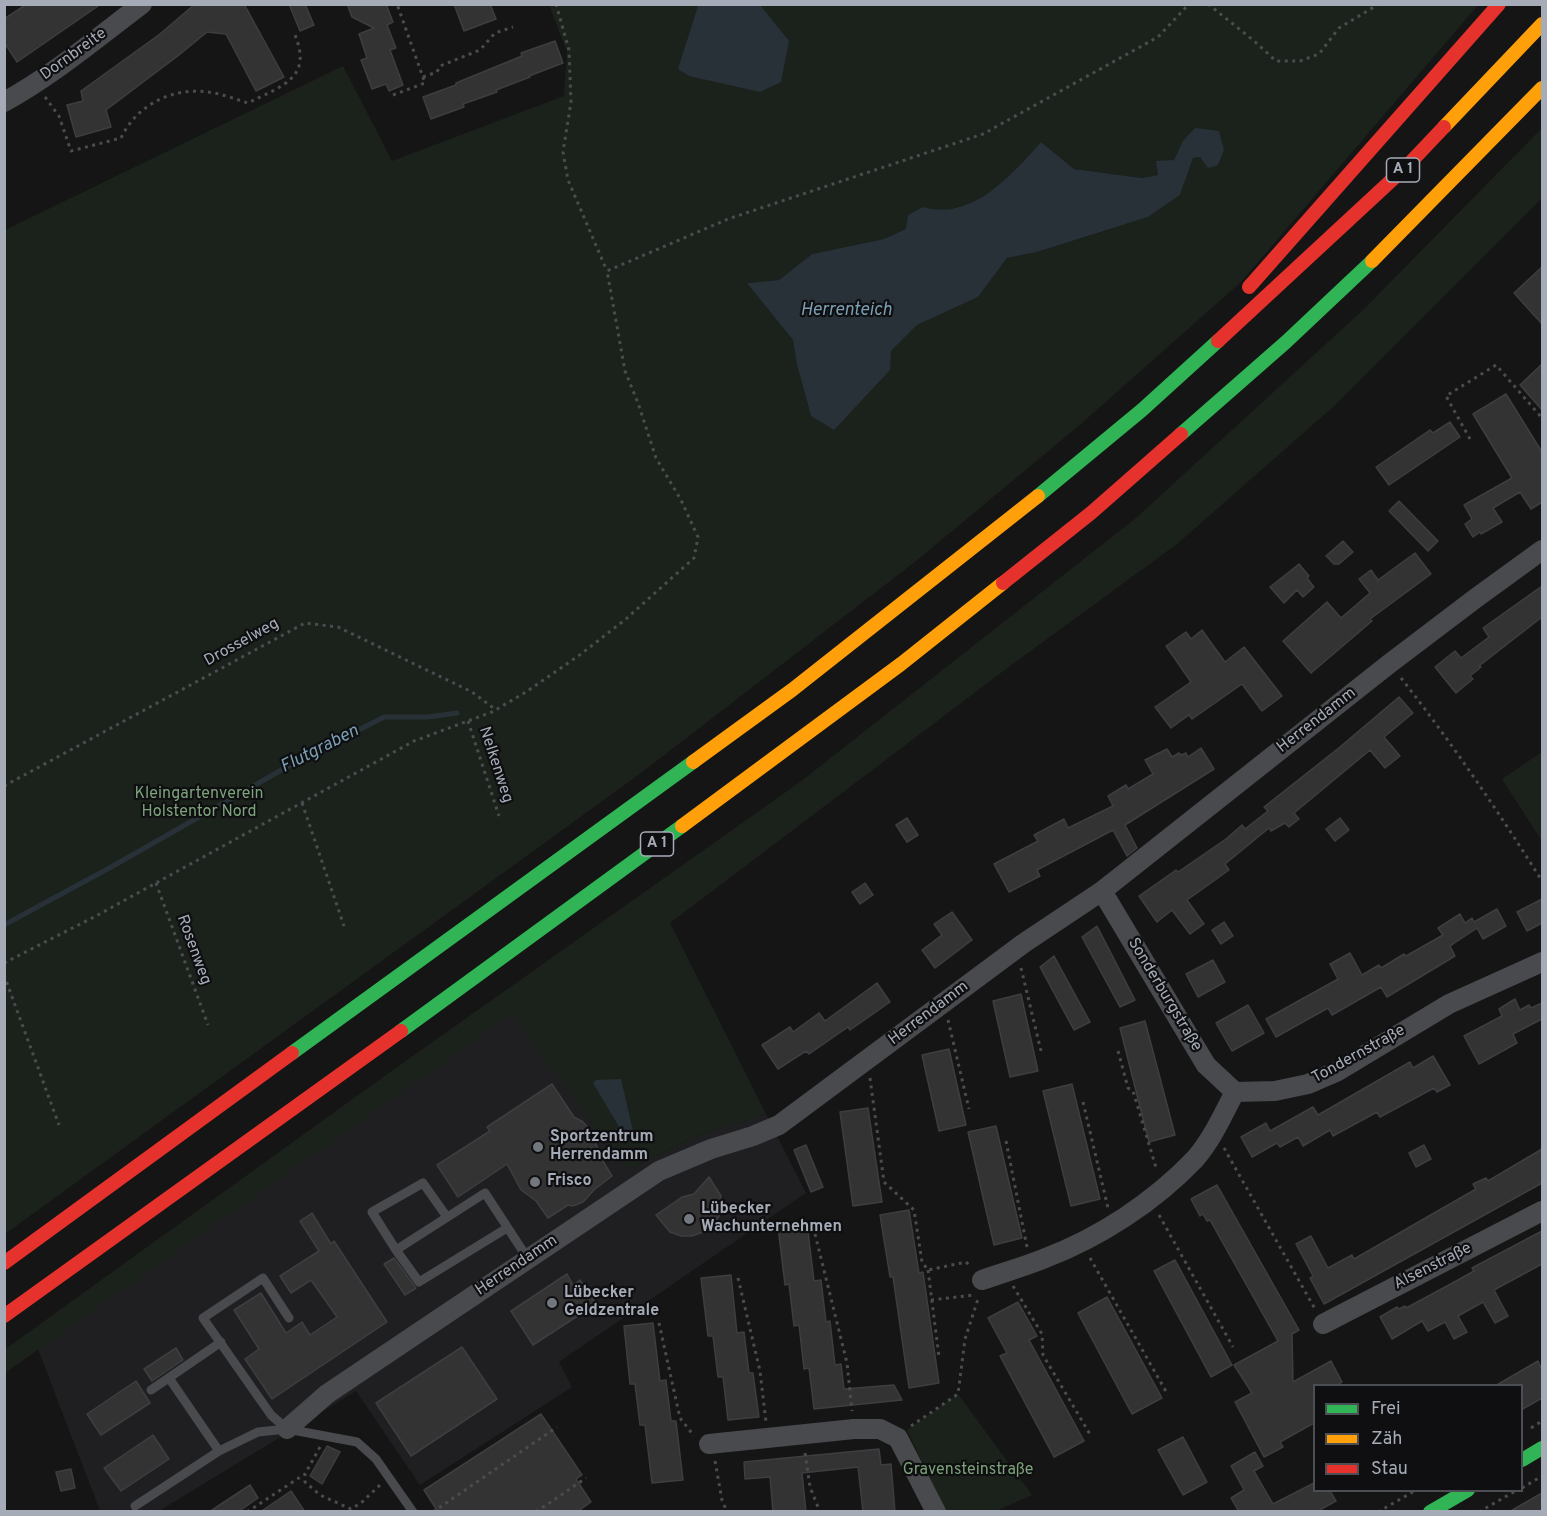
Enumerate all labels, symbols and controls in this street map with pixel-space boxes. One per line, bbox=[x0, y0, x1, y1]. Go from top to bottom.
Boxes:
street label: Dornbreite bbox=[37, 25, 111, 85]
road number: A 1 bbox=[1386, 158, 1420, 182]
water label: Herrenteich bbox=[800, 300, 892, 322]
street label: Drosselweg bbox=[201, 615, 283, 671]
street label: Herrendamm bbox=[1274, 684, 1360, 758]
water label: Flutgraben bbox=[277, 721, 363, 779]
street label: Nelkenweg bbox=[474, 724, 516, 806]
park label: Kleingartenverein Holstentor Nord bbox=[135, 785, 263, 823]
road number: A 1 bbox=[640, 832, 674, 856]
street label: Rosenweg bbox=[171, 912, 215, 988]
street label: Sonderburgstraße bbox=[1123, 935, 1205, 1055]
street label: Herrendamm bbox=[885, 978, 973, 1050]
street label: Tondernstraße bbox=[1309, 1022, 1409, 1088]
place label: Sportzentrum Herrendamm bbox=[550, 1128, 654, 1166]
marker: Sportzentrum Herrendamm bbox=[531, 1140, 545, 1154]
place label: Frisco bbox=[547, 1172, 591, 1192]
marker: Frisco bbox=[528, 1175, 542, 1189]
place label: Lübecker Wachunternehmen bbox=[701, 1200, 842, 1238]
marker: Lübecker Wachunternehmen bbox=[682, 1212, 696, 1226]
street label: Herrendamm bbox=[472, 1232, 562, 1300]
street label: Alsenstraße bbox=[1391, 1239, 1475, 1295]
place label: Lübecker Geldzentrale bbox=[564, 1284, 659, 1322]
marker: Lübecker Geldzentrale bbox=[545, 1296, 559, 1310]
legend bbox=[1313, 1384, 1523, 1492]
text: Frei bbox=[1371, 1398, 1401, 1421]
text: Zäh bbox=[1371, 1428, 1402, 1451]
text: Stau bbox=[1371, 1458, 1408, 1481]
park label: Gravensteinstraße bbox=[903, 1461, 1033, 1481]

